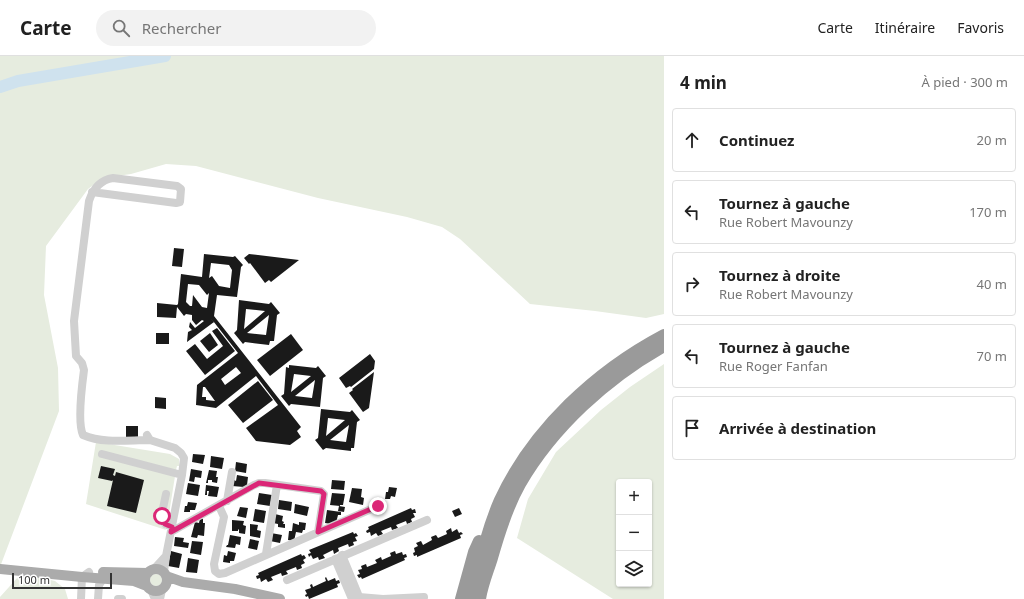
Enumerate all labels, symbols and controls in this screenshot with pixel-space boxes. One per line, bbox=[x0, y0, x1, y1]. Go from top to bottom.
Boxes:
search box bbox=[96, 10, 376, 46]
text: Carte bbox=[20, 15, 72, 41]
icon: search bbox=[110, 17, 132, 39]
text: Rechercher bbox=[142, 18, 221, 38]
text: Carte bbox=[817, 18, 853, 37]
text: Itinéraire bbox=[875, 18, 935, 37]
text: Favoris bbox=[957, 18, 1004, 37]
text: 4 min bbox=[680, 71, 727, 94]
text: À pied · 300 m bbox=[922, 73, 1008, 91]
icon: ahead bbox=[681, 129, 703, 151]
text: Continuez bbox=[719, 130, 794, 150]
text: 20 m bbox=[977, 131, 1007, 149]
text: Tournez à gauche bbox=[719, 193, 850, 213]
icon: left bbox=[681, 201, 703, 223]
text: 170 m bbox=[969, 203, 1007, 221]
text: Rue Robert Mavounzy bbox=[719, 213, 853, 231]
text: Tournez à droite bbox=[719, 265, 840, 285]
icon: right bbox=[681, 273, 703, 295]
text: 40 m bbox=[977, 275, 1007, 293]
text: Rue Robert Mavounzy bbox=[719, 285, 853, 303]
text: Tournez à gauche bbox=[719, 337, 850, 357]
icon: left bbox=[681, 345, 703, 367]
text: 70 m bbox=[977, 347, 1007, 365]
text: Rue Roger Fanfan bbox=[719, 357, 828, 375]
icon: arrive bbox=[681, 417, 703, 439]
text: Arrivée à destination bbox=[719, 418, 876, 438]
map controls bbox=[616, 479, 652, 587]
button: + bbox=[616, 479, 652, 515]
route end bbox=[369, 497, 387, 515]
route start bbox=[153, 507, 171, 525]
button: − bbox=[616, 515, 652, 551]
button: layers bbox=[616, 551, 652, 587]
scale bar bbox=[12, 571, 112, 590]
text: 100 m bbox=[18, 572, 50, 587]

